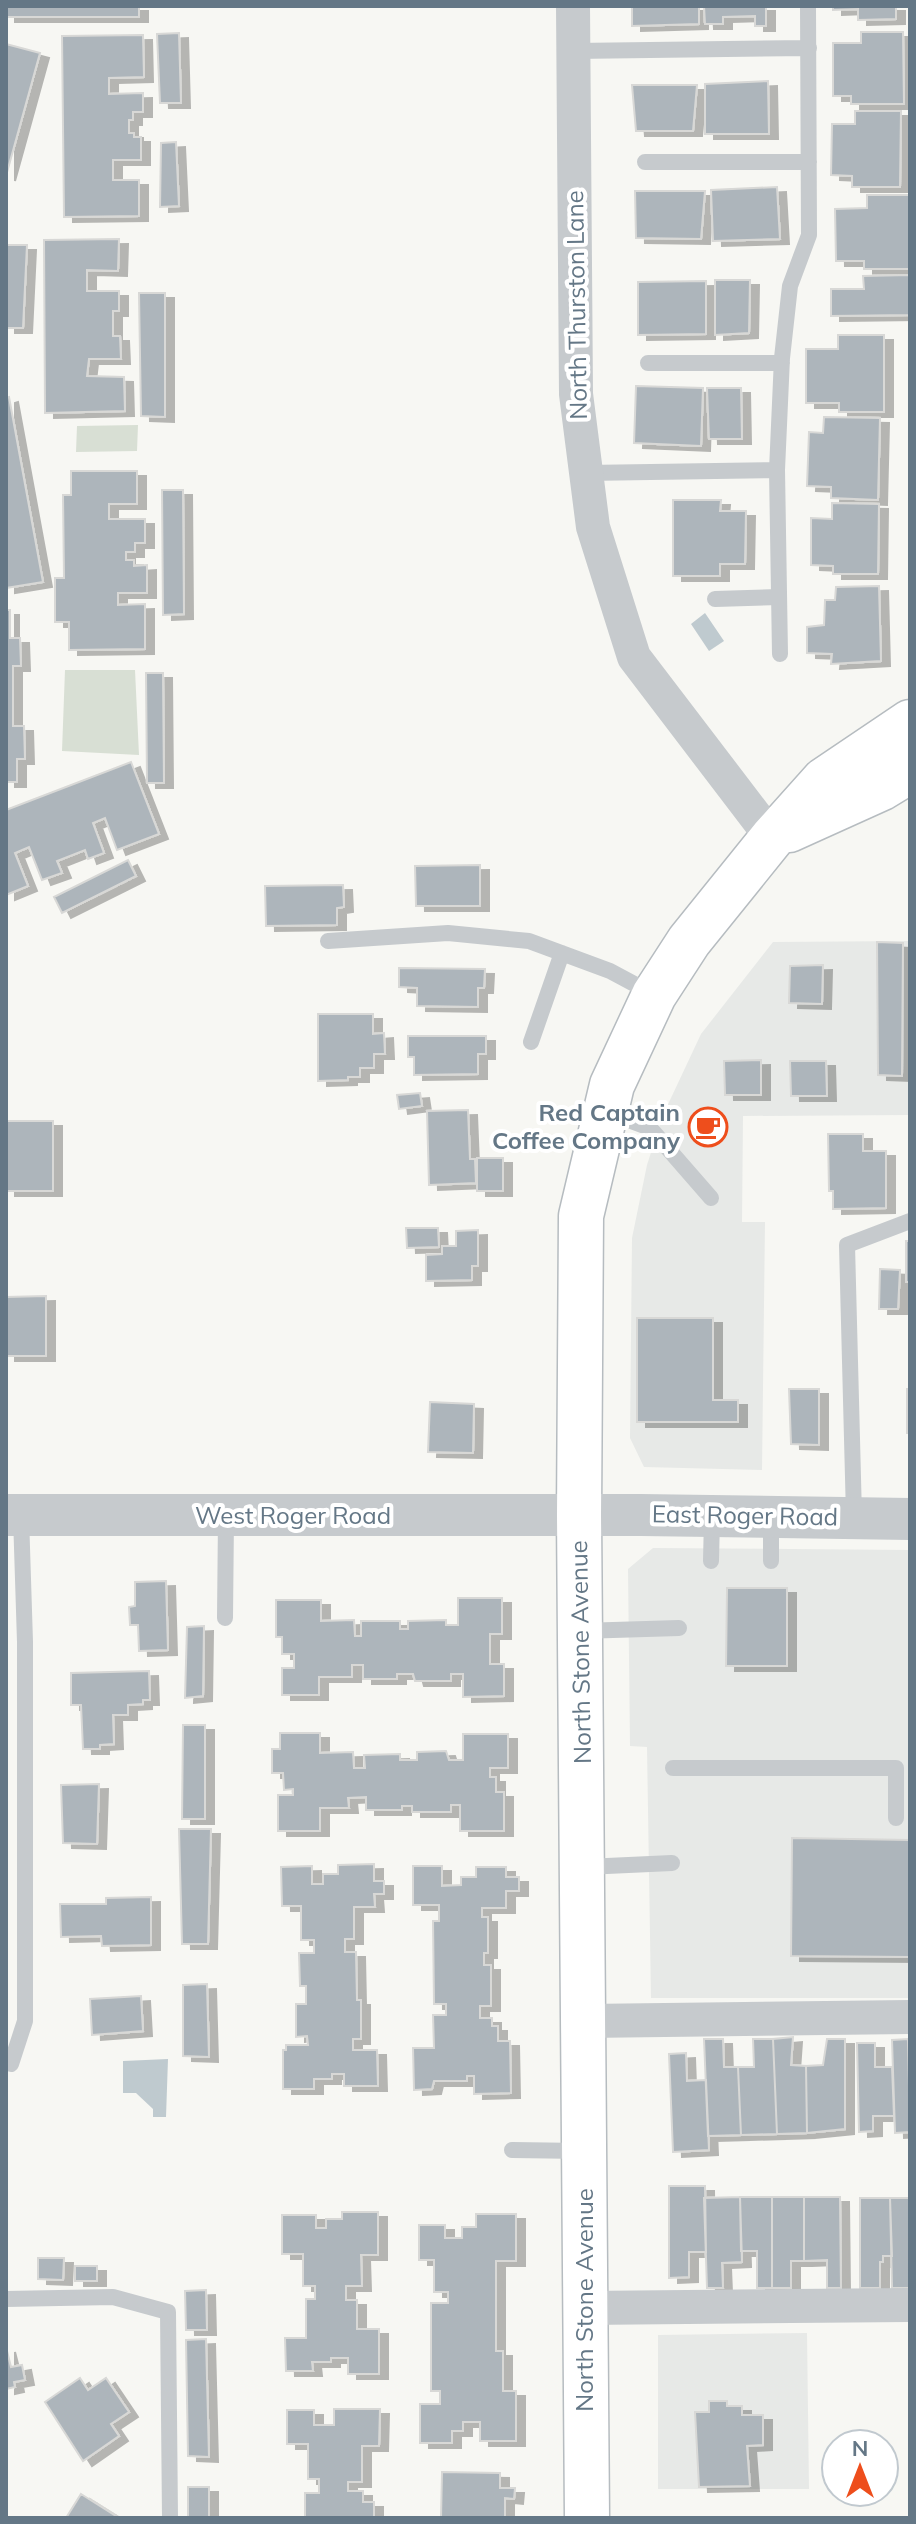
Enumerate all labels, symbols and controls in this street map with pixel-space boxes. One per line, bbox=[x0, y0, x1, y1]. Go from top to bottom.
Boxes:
street label: North Thurston Lane bbox=[559, 190, 593, 420]
place label: Red Captain Coffee Company bbox=[492, 1097, 681, 1155]
cafe icon: Red Captain Coffee Company bbox=[687, 1106, 729, 1148]
street label: East Roger Road bbox=[652, 1498, 838, 1532]
street label: West Roger Road bbox=[195, 1500, 391, 1530]
street label: North Stone Avenue bbox=[563, 1540, 597, 1764]
street label: North Stone Avenue bbox=[569, 2188, 599, 2412]
north arrow bbox=[820, 2428, 900, 2508]
text: N bbox=[852, 2434, 868, 2462]

